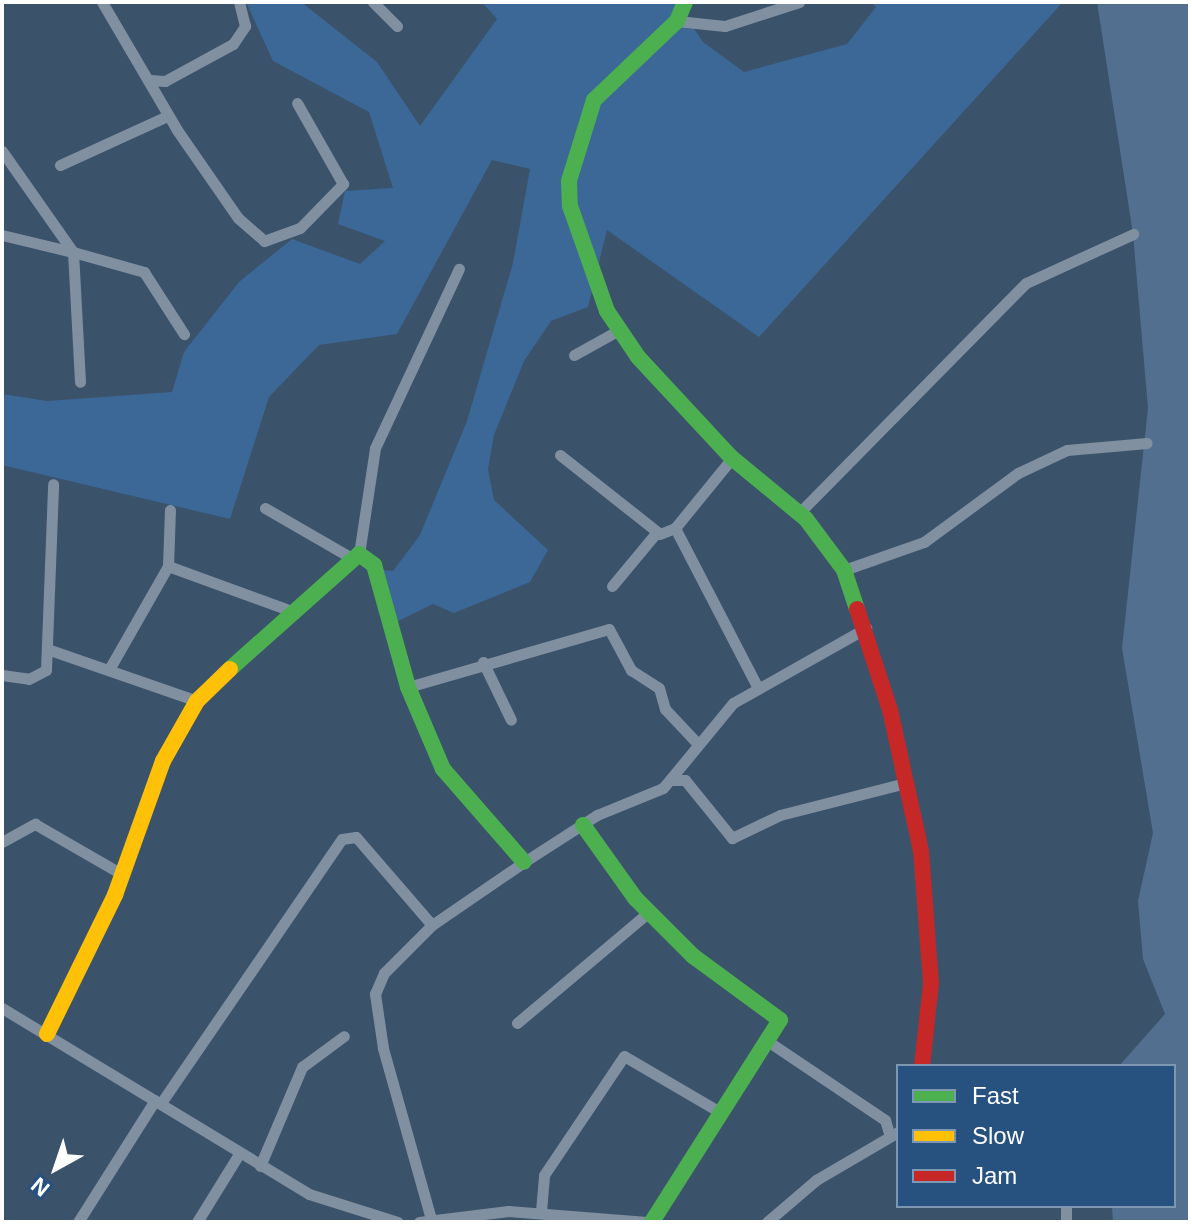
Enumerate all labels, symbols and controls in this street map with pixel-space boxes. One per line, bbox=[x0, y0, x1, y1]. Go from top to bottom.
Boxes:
legend bbox=[896, 1064, 1176, 1208]
text: Fast bbox=[972, 1082, 1019, 1109]
text: Slow bbox=[972, 1122, 1024, 1149]
north arrow bbox=[16, 1128, 96, 1208]
text: Jam bbox=[972, 1162, 1017, 1189]
text: N bbox=[26, 1172, 54, 1201]

